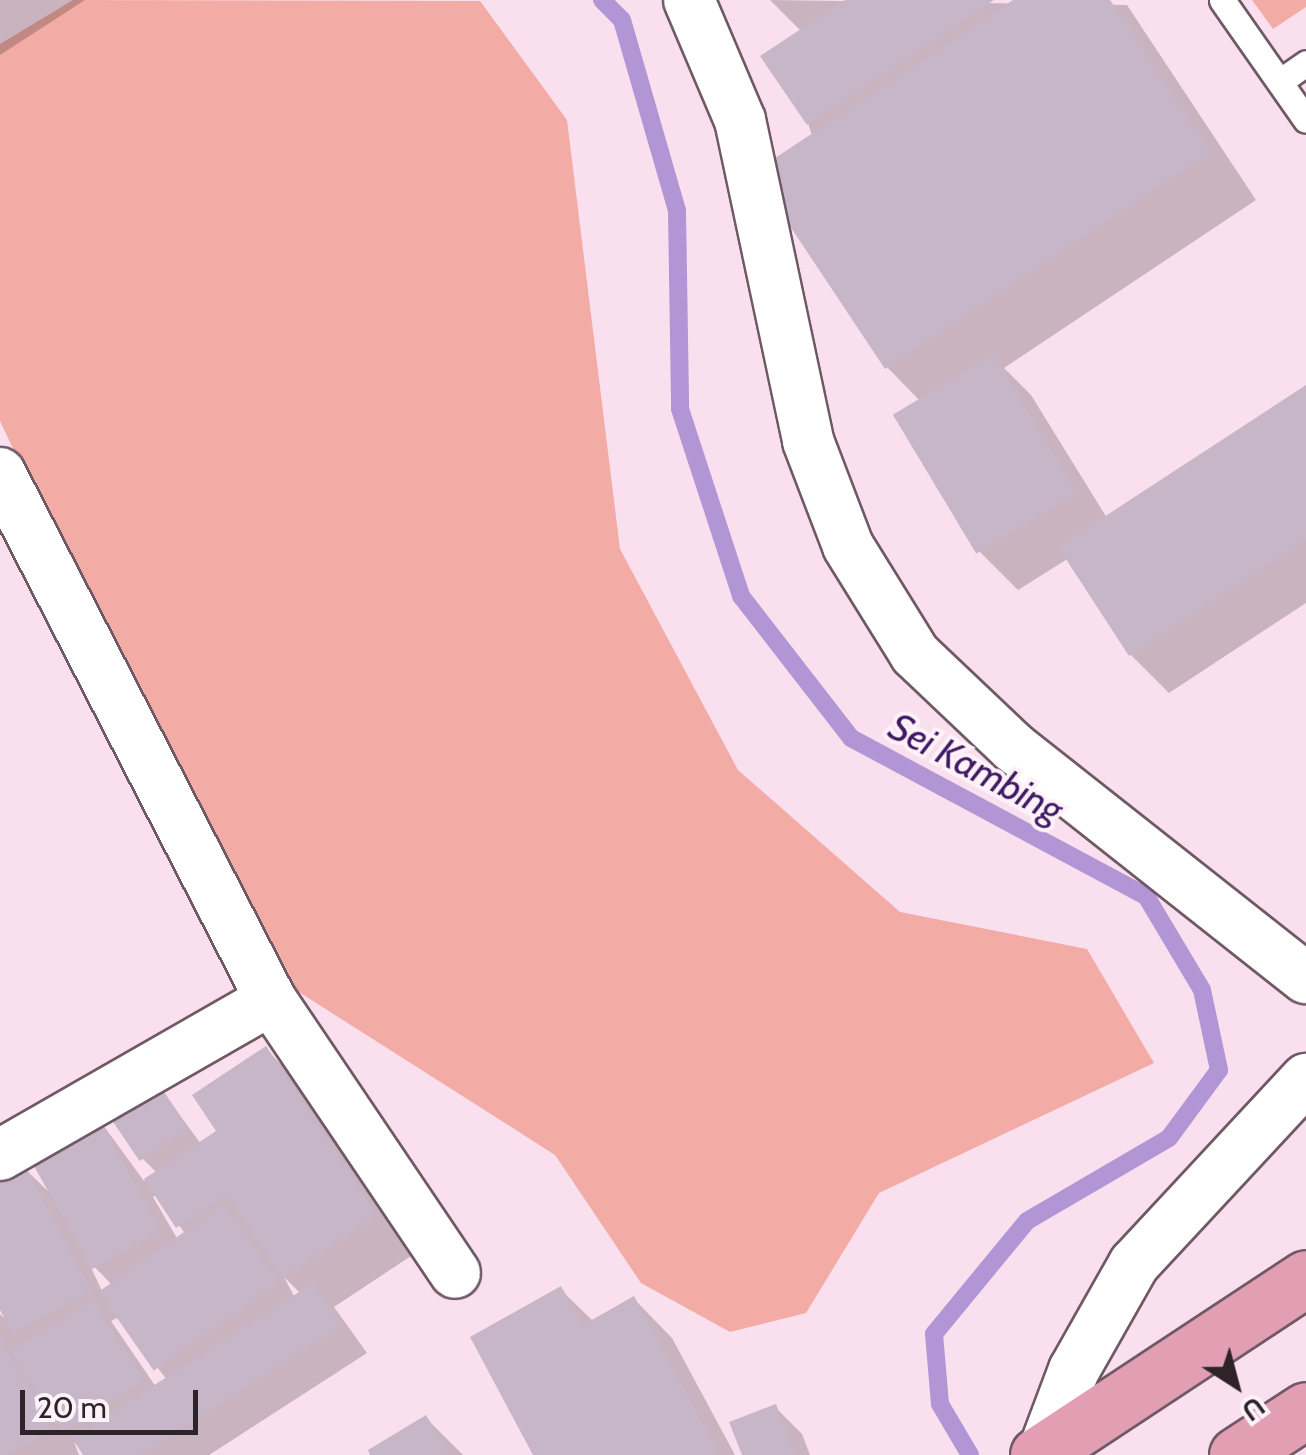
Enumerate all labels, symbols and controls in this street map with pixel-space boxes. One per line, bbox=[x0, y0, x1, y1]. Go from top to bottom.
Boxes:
water label: Sei Kambing bbox=[881, 703, 1071, 833]
north arrow bbox=[1186, 1335, 1286, 1435]
scale bar bbox=[25, 1370, 202, 1432]
text: 20 m bbox=[37, 1389, 107, 1426]
text: U bbox=[1236, 1390, 1272, 1429]

